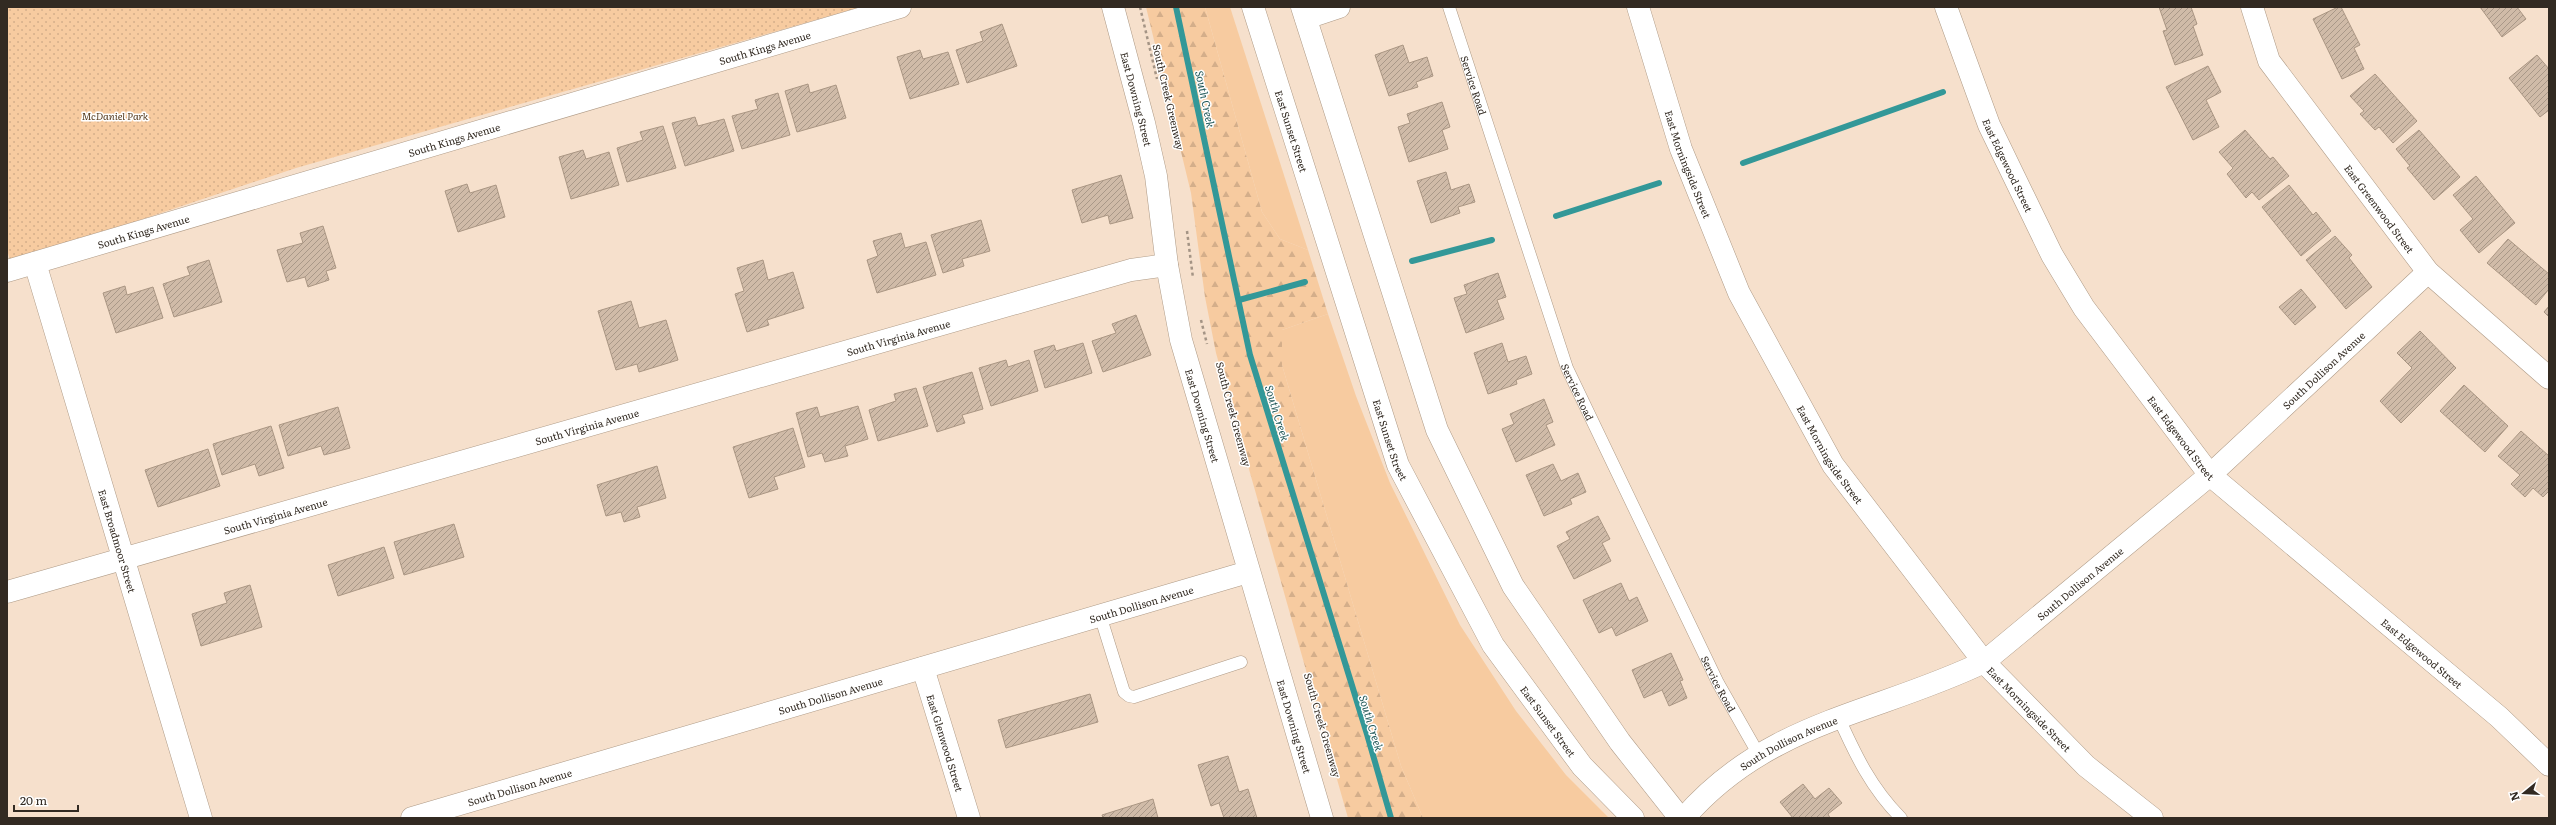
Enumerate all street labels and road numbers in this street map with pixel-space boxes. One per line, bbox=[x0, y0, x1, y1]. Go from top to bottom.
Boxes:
street label: South Kings Avenue bbox=[717, 26, 812, 68]
street label: South Creek Greenway bbox=[1150, 43, 1189, 152]
street label: East Downing Street bbox=[1118, 50, 1156, 148]
street label: Service Road bbox=[1458, 53, 1491, 117]
street label: East Sunset Street bbox=[1272, 88, 1312, 174]
street label: East Morningside Street bbox=[1662, 108, 1716, 220]
street label: East Edgewood Street bbox=[1980, 116, 2037, 214]
street label: South Kings Avenue bbox=[406, 118, 502, 160]
street label: East Greenwood Street bbox=[2342, 161, 2418, 256]
street label: South Kings Avenue bbox=[95, 210, 191, 251]
street label: South Virginia Avenue bbox=[845, 315, 952, 359]
street label: South Dollison Avenue bbox=[2278, 327, 2368, 412]
street label: South Creek Greenway bbox=[1213, 360, 1255, 468]
street label: Service Road bbox=[1558, 361, 1598, 423]
street label: East Downing Street bbox=[1182, 367, 1224, 464]
street label: East Edgewood Street bbox=[2145, 392, 2218, 483]
street label: East Sunset Street bbox=[1370, 397, 1412, 483]
street label: East Morningside Street bbox=[1794, 402, 1867, 506]
street label: South Virginia Avenue bbox=[533, 404, 640, 448]
street label: East Broadmoor Street bbox=[96, 487, 141, 594]
street label: South Virginia Avenue bbox=[222, 493, 329, 537]
street label: South Dollison Avenue bbox=[2033, 543, 2126, 623]
street label: South Dollison Avenue bbox=[1087, 581, 1195, 626]
street label: East Edgewood Street bbox=[2378, 614, 2466, 691]
street label: Service Road bbox=[1698, 653, 1740, 714]
street label: East Morningside Street bbox=[1984, 662, 2075, 755]
street label: South Creek Greenway bbox=[1301, 671, 1345, 779]
street label: South Dollison Avenue bbox=[776, 672, 884, 717]
street label: East Downing Street bbox=[1274, 678, 1316, 775]
street label: East Sunset Street bbox=[1517, 682, 1580, 760]
street label: East Glenwood Street bbox=[924, 692, 968, 793]
street label: South Dollison Avenue bbox=[1736, 712, 1839, 773]
street label: South Dollison Avenue bbox=[466, 764, 573, 809]

